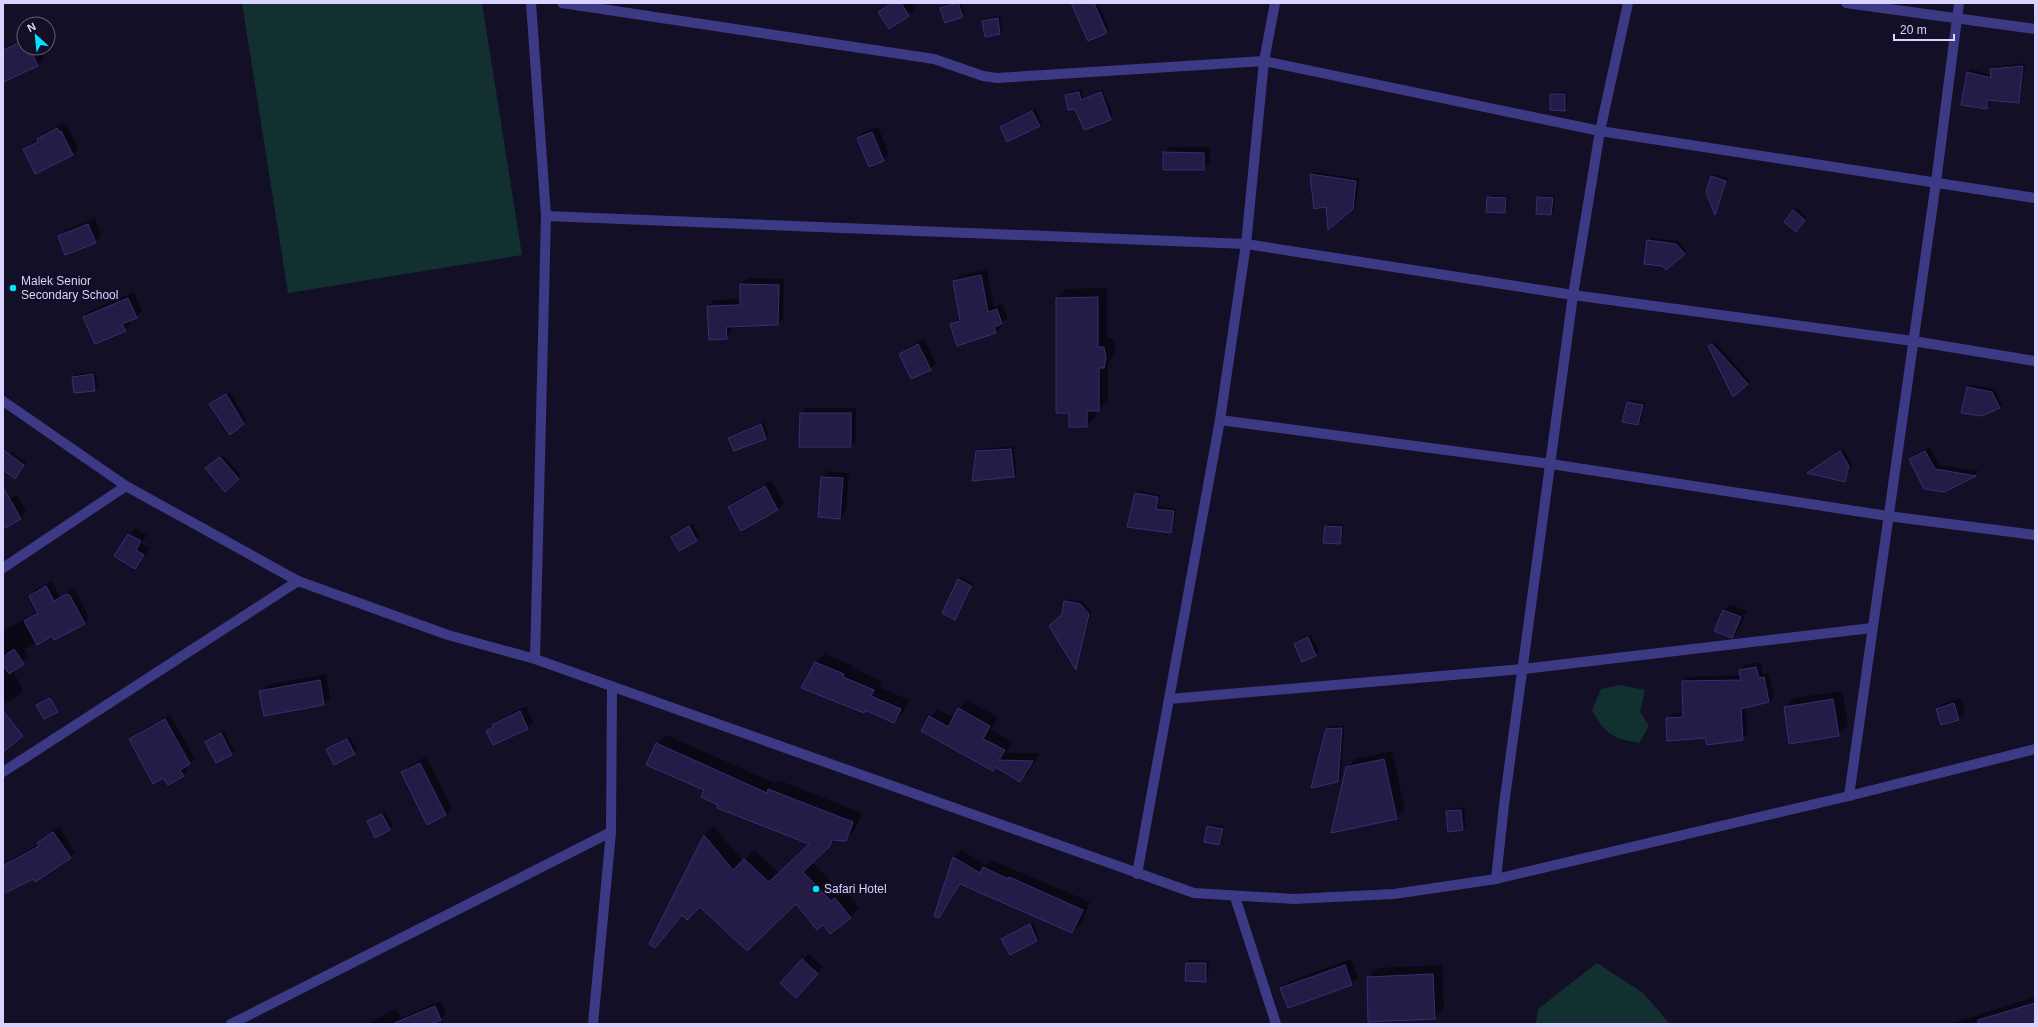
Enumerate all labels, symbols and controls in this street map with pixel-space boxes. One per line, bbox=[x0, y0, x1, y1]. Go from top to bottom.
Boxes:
north arrow bbox=[16, 16, 56, 56]
scale bar bbox=[1894, 16, 1954, 42]
text: N bbox=[25, 20, 38, 34]
text: 20 m bbox=[1900, 23, 1927, 37]
place label: Malek Senior Secondary School bbox=[21, 274, 118, 302]
marker: Malek Senior Secondary School bbox=[8, 283, 18, 293]
place label: Safari Hotel bbox=[824, 882, 887, 896]
marker: Safari Hotel bbox=[811, 884, 821, 894]

